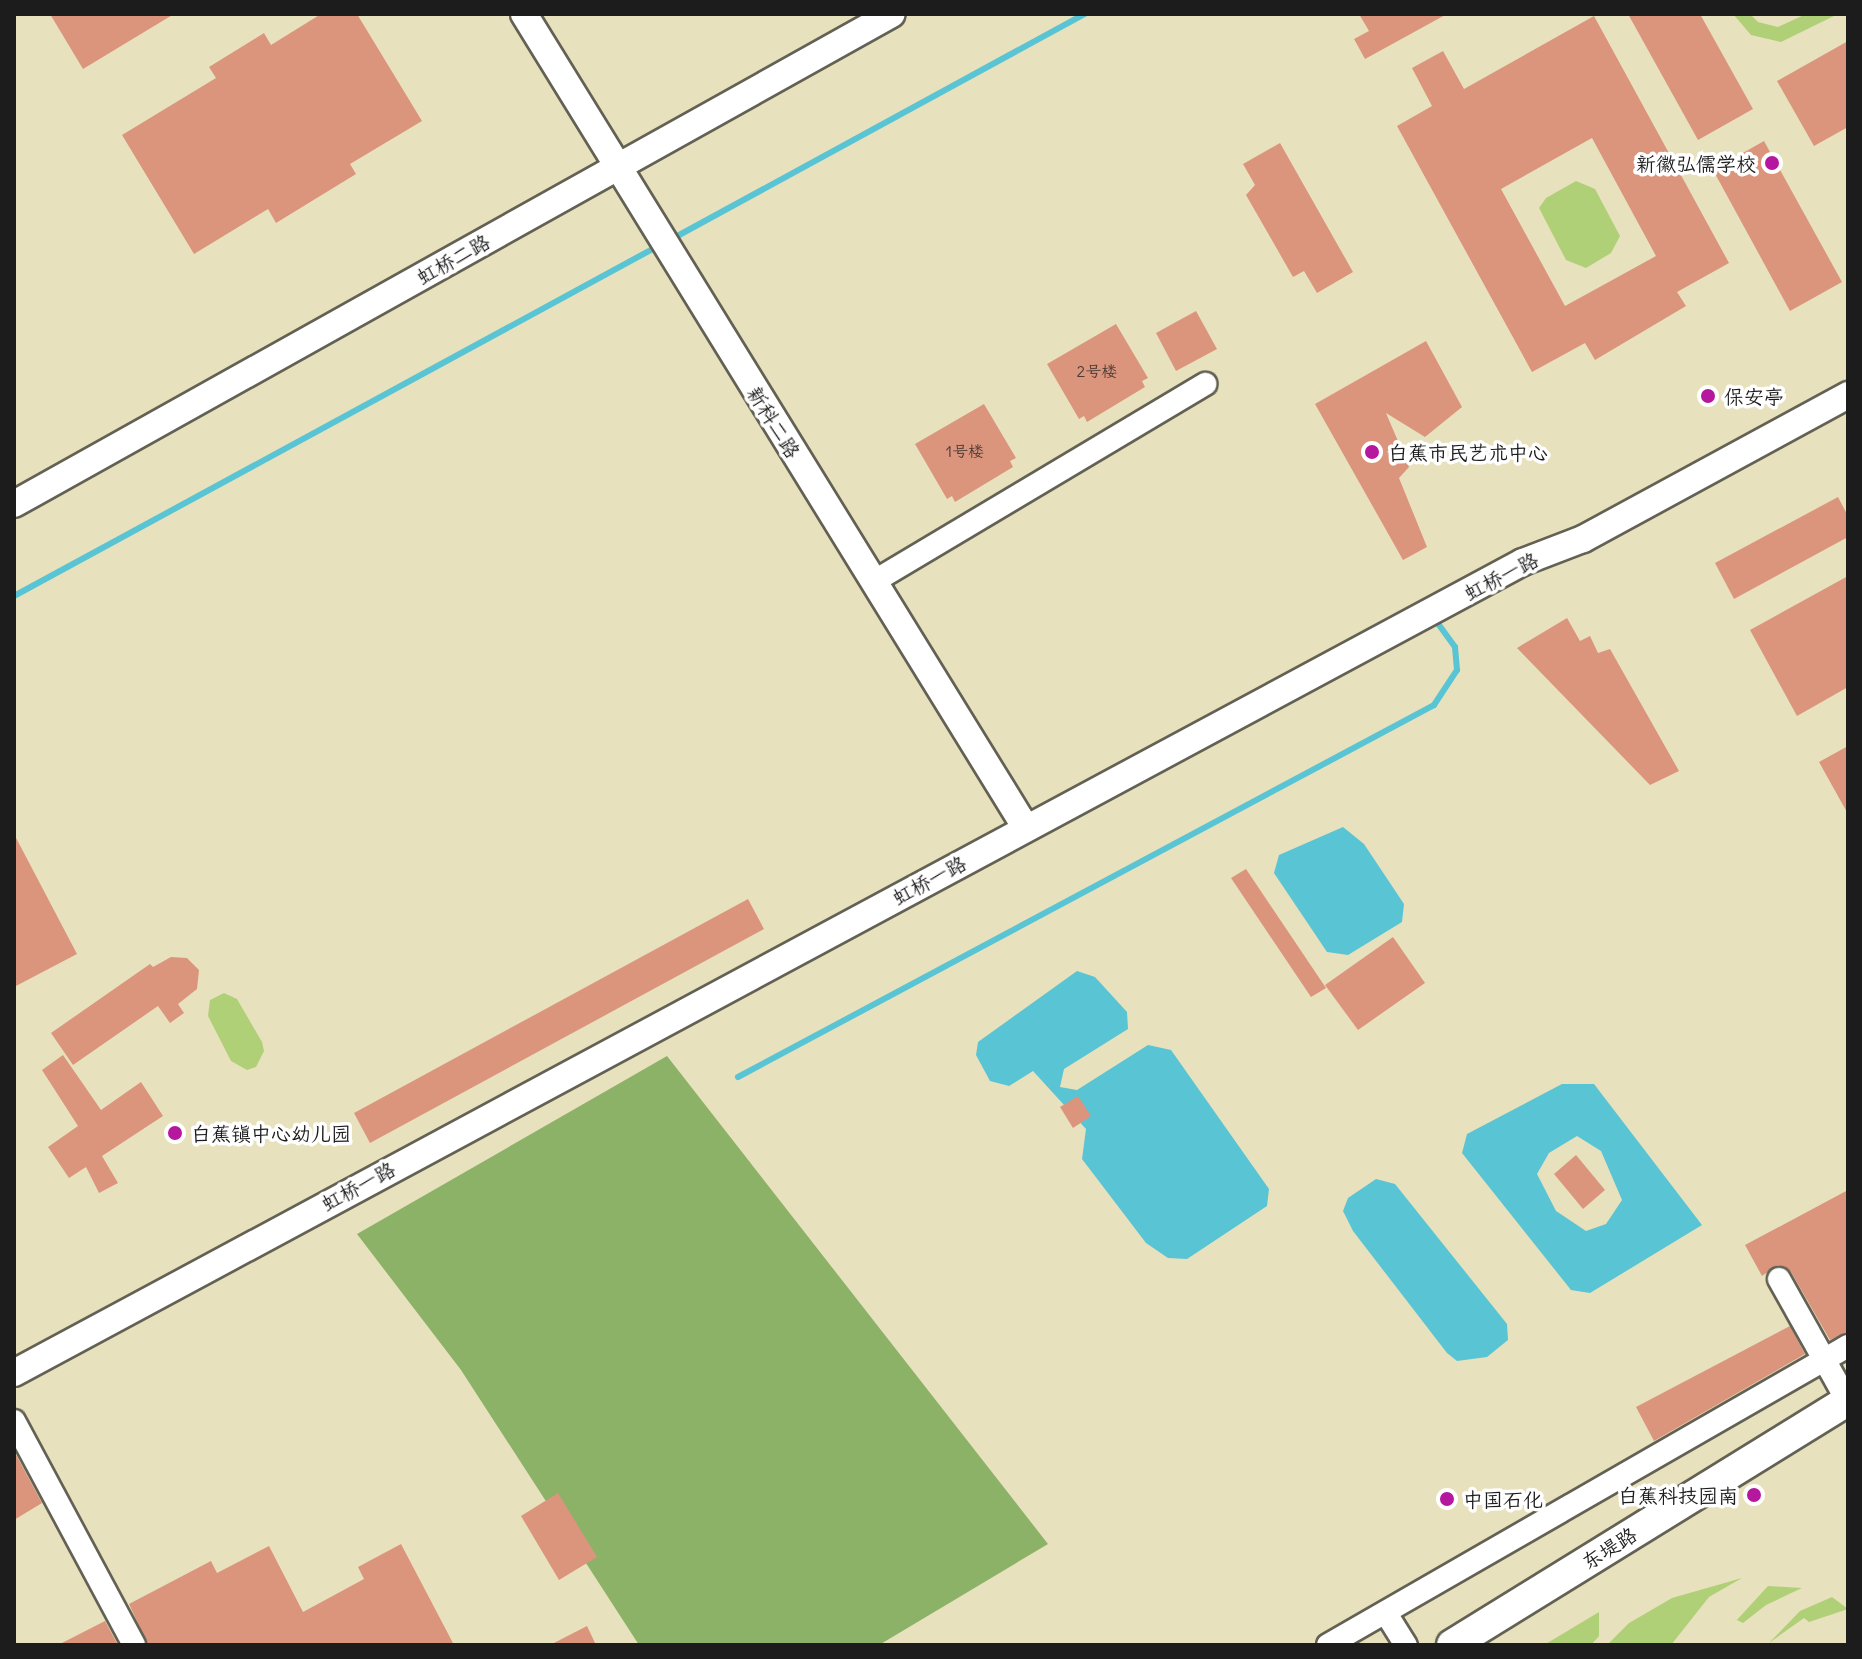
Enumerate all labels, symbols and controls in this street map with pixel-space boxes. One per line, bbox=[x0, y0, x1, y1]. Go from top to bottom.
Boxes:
place label: 新徽弘儒学校 bbox=[1636, 151, 1756, 175]
marker: 新徽弘儒学校 bbox=[1763, 154, 1781, 172]
street label: 虹桥二路 bbox=[412, 229, 494, 289]
house number: 2号楼 bbox=[1077, 361, 1117, 381]
street label: 新科二路 bbox=[743, 382, 805, 462]
place label: 保安亭 bbox=[1724, 384, 1784, 408]
marker: 保安亭 bbox=[1699, 387, 1717, 405]
place label: 白蕉市民艺术中心 bbox=[1388, 440, 1548, 464]
house number: 1号楼 bbox=[946, 441, 984, 461]
marker: 白蕉市民艺术中心 bbox=[1363, 443, 1381, 461]
street label: 虹桥一路 bbox=[1460, 547, 1542, 605]
street label: 虹桥一路 bbox=[888, 851, 970, 909]
place label: 白蕉镇中心幼儿园 bbox=[191, 1121, 351, 1145]
marker: 白蕉镇中心幼儿园 bbox=[166, 1124, 184, 1142]
street label: 虹桥一路 bbox=[317, 1157, 399, 1215]
place label: 白蕉科技园南 bbox=[1618, 1483, 1738, 1507]
marker: 白蕉科技园南 bbox=[1745, 1486, 1763, 1504]
place label: 中国石化 bbox=[1463, 1487, 1543, 1511]
marker: 中国石化 bbox=[1438, 1490, 1456, 1508]
street label: 东堤路 bbox=[1577, 1522, 1641, 1574]

